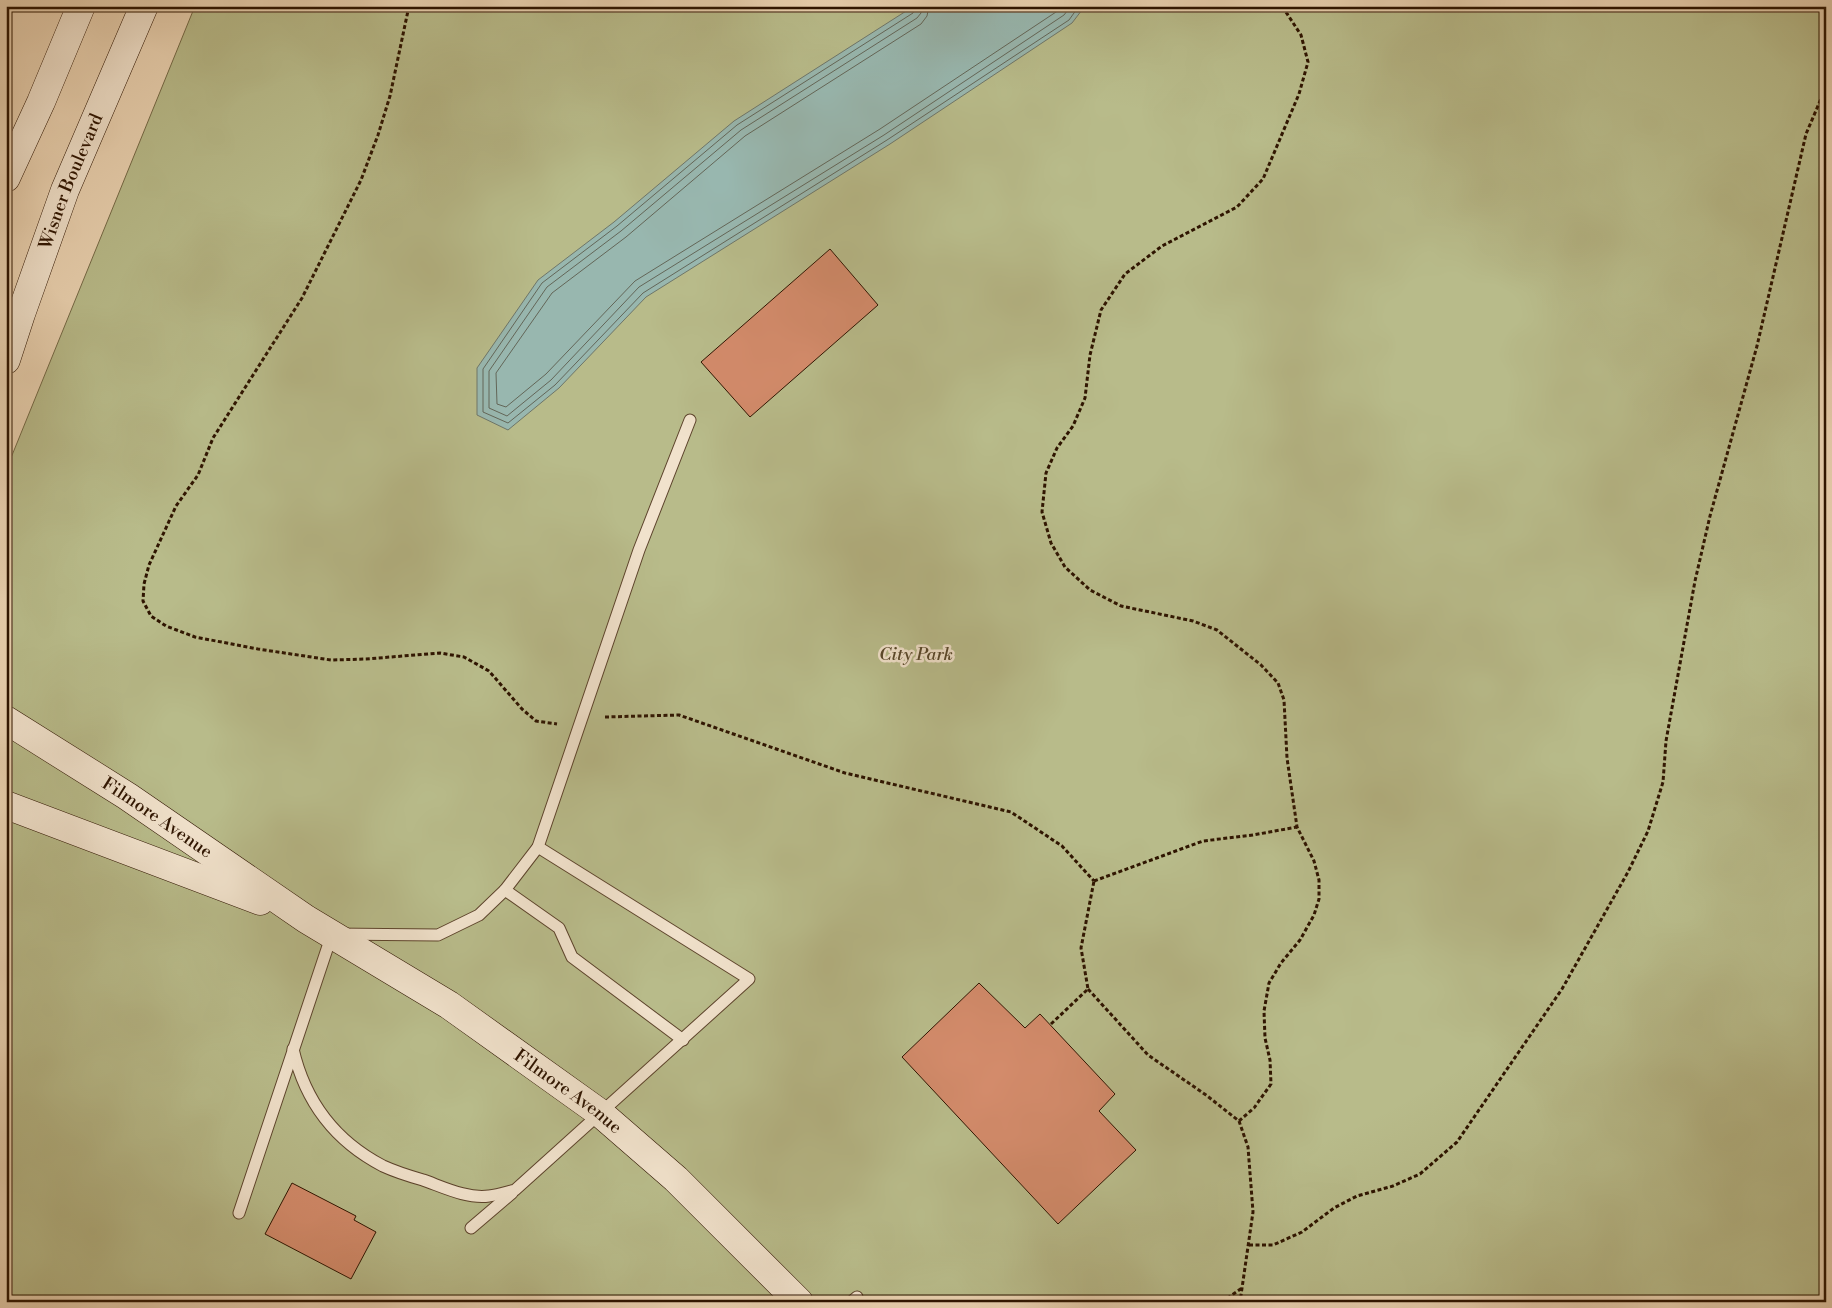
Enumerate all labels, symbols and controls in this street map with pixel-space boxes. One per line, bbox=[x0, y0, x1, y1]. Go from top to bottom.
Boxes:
street label: Wisner Boulevard bbox=[33, 109, 108, 253]
park label: City Park bbox=[879, 643, 953, 666]
street label: Filmore Avenue bbox=[98, 772, 217, 863]
street label: Filmore Avenue bbox=[510, 1044, 627, 1139]

